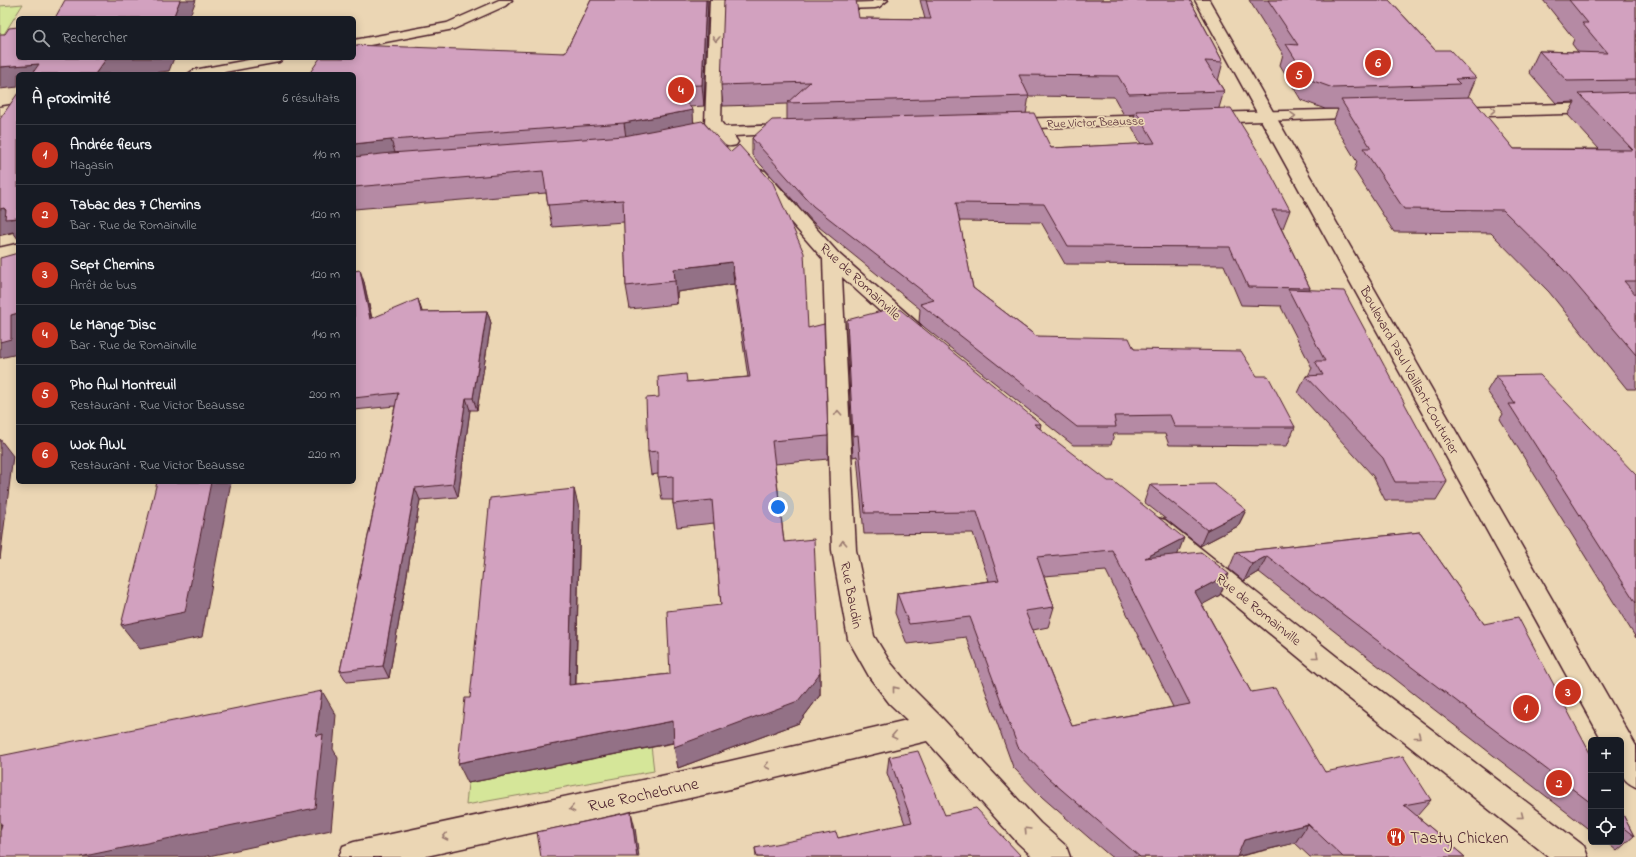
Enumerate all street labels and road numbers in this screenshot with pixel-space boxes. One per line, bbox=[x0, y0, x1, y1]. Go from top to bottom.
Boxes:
street label: Rue Victor Beausse bbox=[1046, 112, 1144, 134]
street label: Rue de Romainville bbox=[814, 239, 906, 326]
street label: Boulevard Paul Vaillant-Couturier bbox=[1353, 282, 1464, 459]
street label: Rue Baudin bbox=[834, 560, 867, 631]
street label: Rue de Romainville bbox=[1211, 569, 1306, 652]
street label: Rue Rochebrune bbox=[586, 771, 701, 819]

